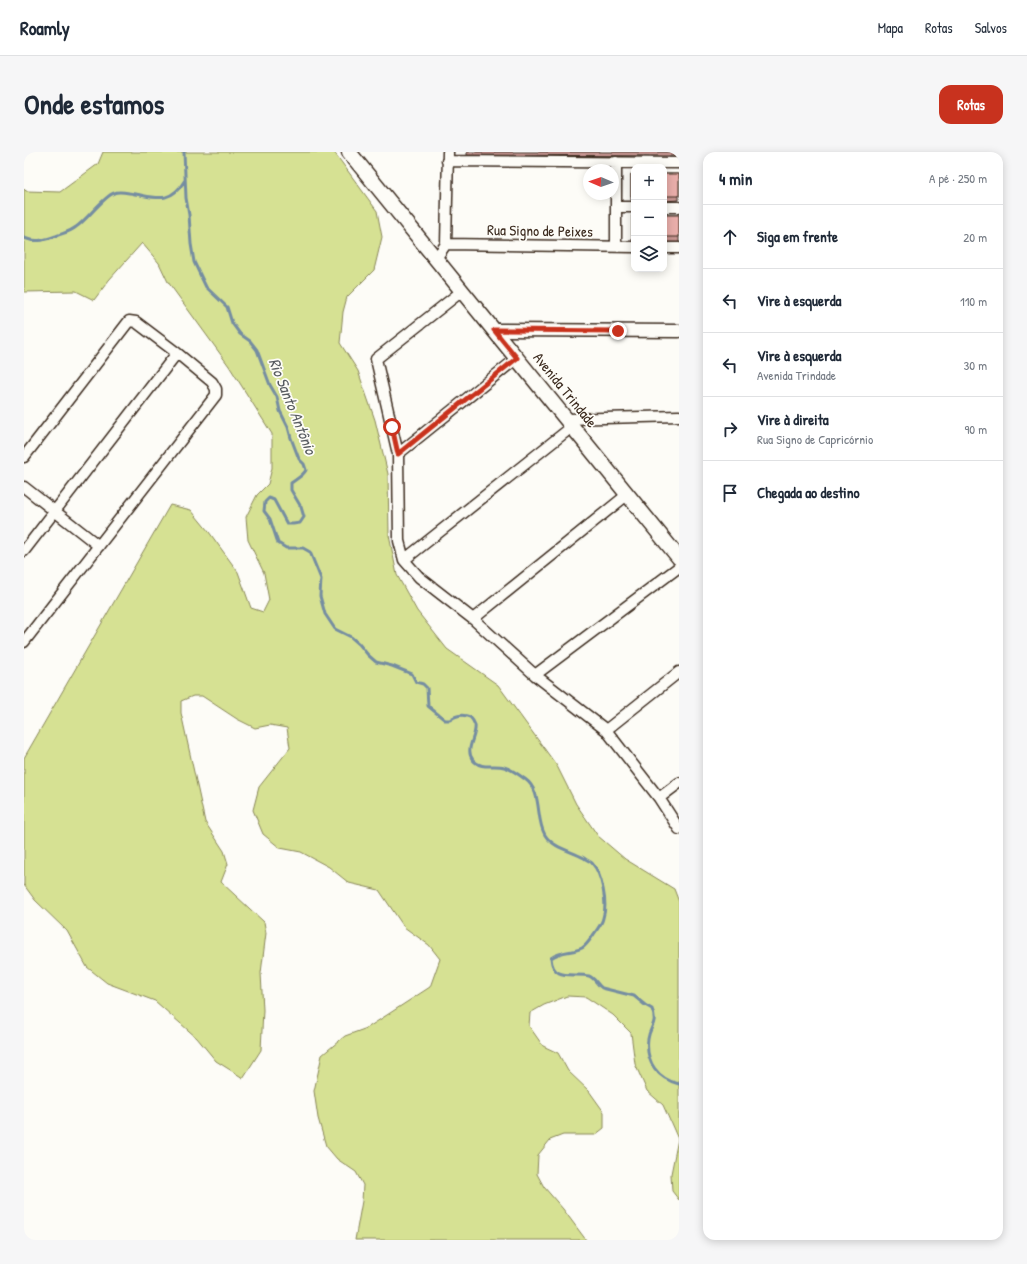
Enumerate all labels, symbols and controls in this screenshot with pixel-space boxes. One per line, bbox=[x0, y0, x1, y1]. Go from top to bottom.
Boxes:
text: Roamly bbox=[20, 15, 70, 41]
text: Mapa bbox=[878, 18, 903, 37]
text: Rotas bbox=[925, 18, 953, 37]
text: Salvos bbox=[975, 18, 1007, 37]
text: Onde estamos bbox=[24, 85, 164, 123]
button: Rotas bbox=[939, 85, 1003, 124]
north arrow bbox=[583, 164, 619, 200]
map controls bbox=[631, 164, 667, 272]
button: + bbox=[631, 164, 667, 200]
text: 4 min bbox=[719, 167, 752, 190]
text: A pé · 250 m bbox=[929, 169, 987, 187]
button: − bbox=[631, 200, 667, 236]
street label: Rua Signo de Peixes bbox=[487, 219, 593, 242]
icon: ahead bbox=[719, 226, 741, 248]
text: Siga em frente bbox=[757, 226, 838, 247]
text: 20 m bbox=[963, 228, 987, 246]
button: layers bbox=[631, 236, 667, 272]
icon: left bbox=[719, 290, 741, 312]
text: Vire à esquerda bbox=[757, 290, 841, 311]
text: 110 m bbox=[960, 292, 987, 310]
route end bbox=[609, 322, 627, 340]
text: Vire à esquerda bbox=[757, 345, 841, 366]
street label: Avenida Trindade bbox=[529, 348, 602, 432]
icon: left bbox=[719, 354, 741, 376]
water label: Rio Santo Antônio bbox=[264, 355, 323, 459]
text: 30 m bbox=[964, 356, 987, 374]
text: Avenida Trindade bbox=[757, 366, 836, 384]
text: Vire à direita bbox=[757, 409, 829, 430]
route start bbox=[383, 418, 401, 436]
icon: right bbox=[719, 418, 741, 440]
text: 90 m bbox=[965, 420, 987, 438]
text: Rua Signo de Capricórnio bbox=[757, 430, 873, 448]
icon: arrive bbox=[719, 482, 741, 504]
text: Chegada ao destino bbox=[757, 482, 860, 503]

